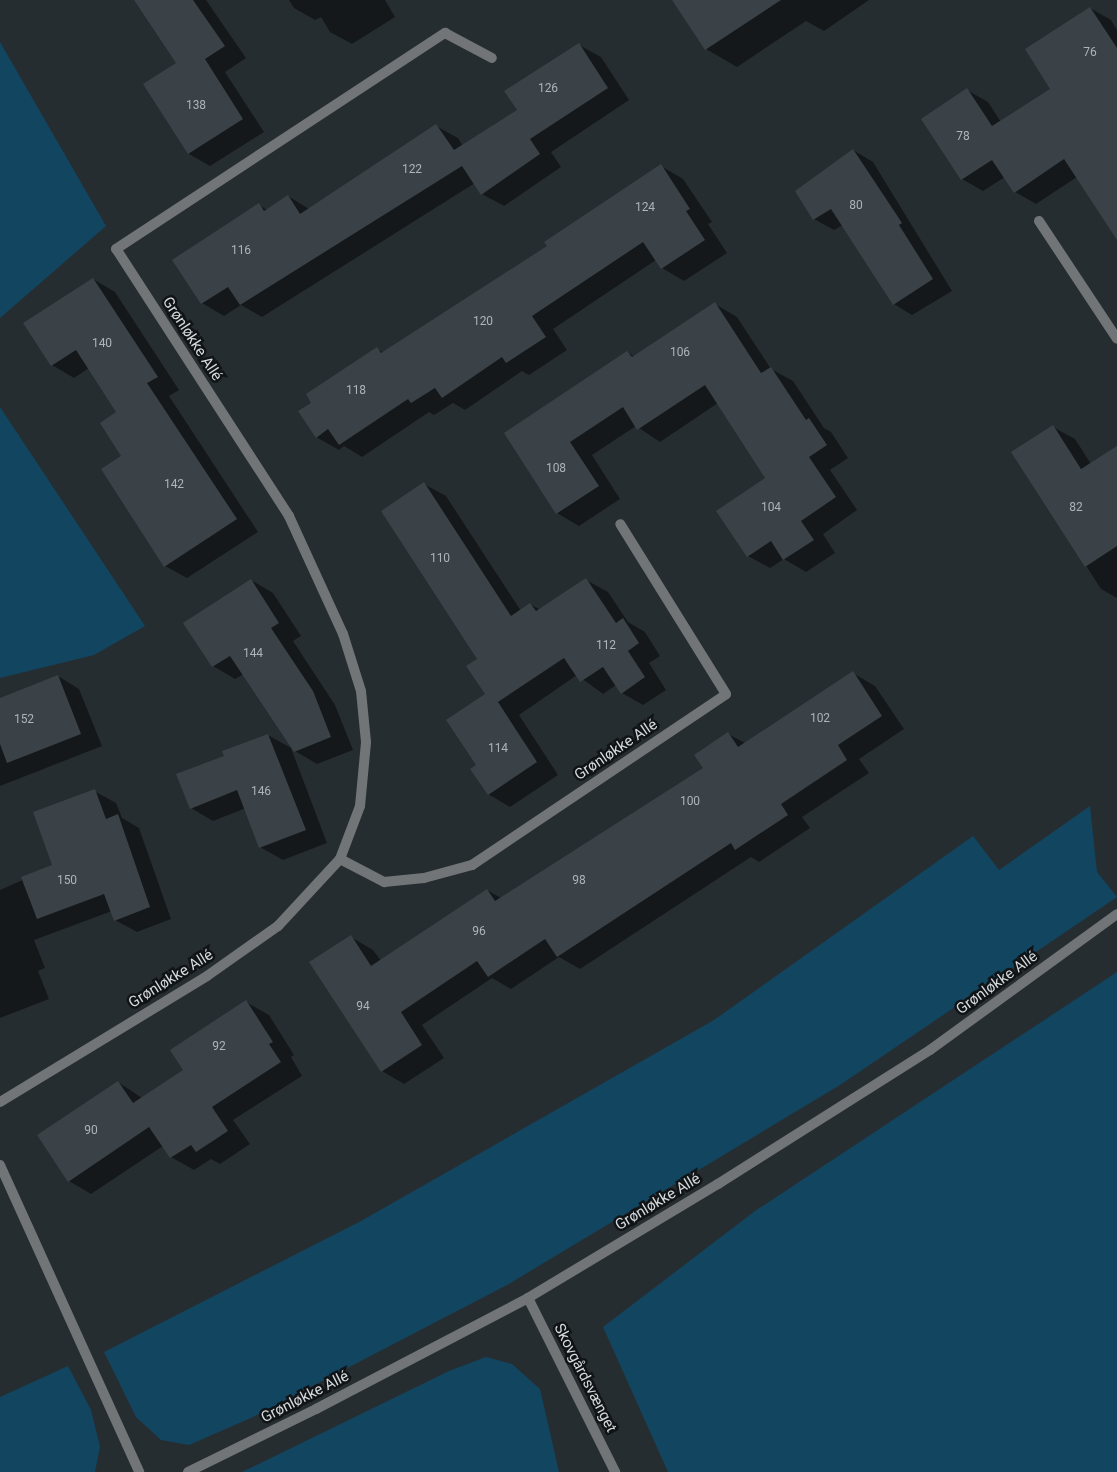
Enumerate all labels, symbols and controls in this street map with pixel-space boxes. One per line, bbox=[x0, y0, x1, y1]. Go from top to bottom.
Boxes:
house number: 76 bbox=[1083, 46, 1097, 60]
house number: 126 bbox=[538, 82, 558, 96]
house number: 138 bbox=[186, 99, 206, 113]
house number: 78 bbox=[956, 130, 970, 144]
house number: 122 bbox=[402, 163, 422, 177]
house number: 80 bbox=[849, 199, 863, 213]
house number: 124 bbox=[635, 201, 655, 215]
house number: 116 bbox=[231, 244, 251, 258]
street label: Grønløkke Allé bbox=[158, 294, 226, 384]
house number: 120 bbox=[473, 315, 493, 329]
house number: 140 bbox=[92, 337, 112, 351]
house number: 106 bbox=[670, 346, 690, 360]
house number: 118 bbox=[346, 384, 366, 398]
house number: 108 bbox=[546, 462, 566, 476]
house number: 142 bbox=[164, 478, 184, 492]
house number: 104 bbox=[761, 501, 781, 515]
house number: 82 bbox=[1069, 501, 1083, 515]
house number: 110 bbox=[430, 552, 450, 566]
house number: 112 bbox=[596, 639, 616, 653]
house number: 144 bbox=[243, 647, 263, 661]
house number: 102 bbox=[810, 712, 830, 726]
house number: 152 bbox=[14, 713, 34, 727]
street label: Grønløkke Allé bbox=[571, 716, 661, 784]
house number: 114 bbox=[488, 742, 508, 756]
house number: 146 bbox=[251, 785, 271, 799]
house number: 100 bbox=[680, 795, 700, 809]
house number: 150 bbox=[57, 874, 77, 888]
house number: 98 bbox=[572, 874, 586, 888]
house number: 96 bbox=[472, 925, 486, 939]
street label: Grønløkke Allé bbox=[126, 946, 216, 1012]
street label: Grønløkke Allé bbox=[953, 948, 1041, 1018]
house number: 94 bbox=[356, 1000, 370, 1014]
house number: 92 bbox=[212, 1040, 226, 1054]
house number: 90 bbox=[84, 1124, 98, 1138]
street label: Grønløkke Allé bbox=[612, 1170, 704, 1234]
street label: Skovgårdsvænget bbox=[550, 1321, 620, 1435]
street label: Grønløkke Allé bbox=[258, 1367, 352, 1427]

